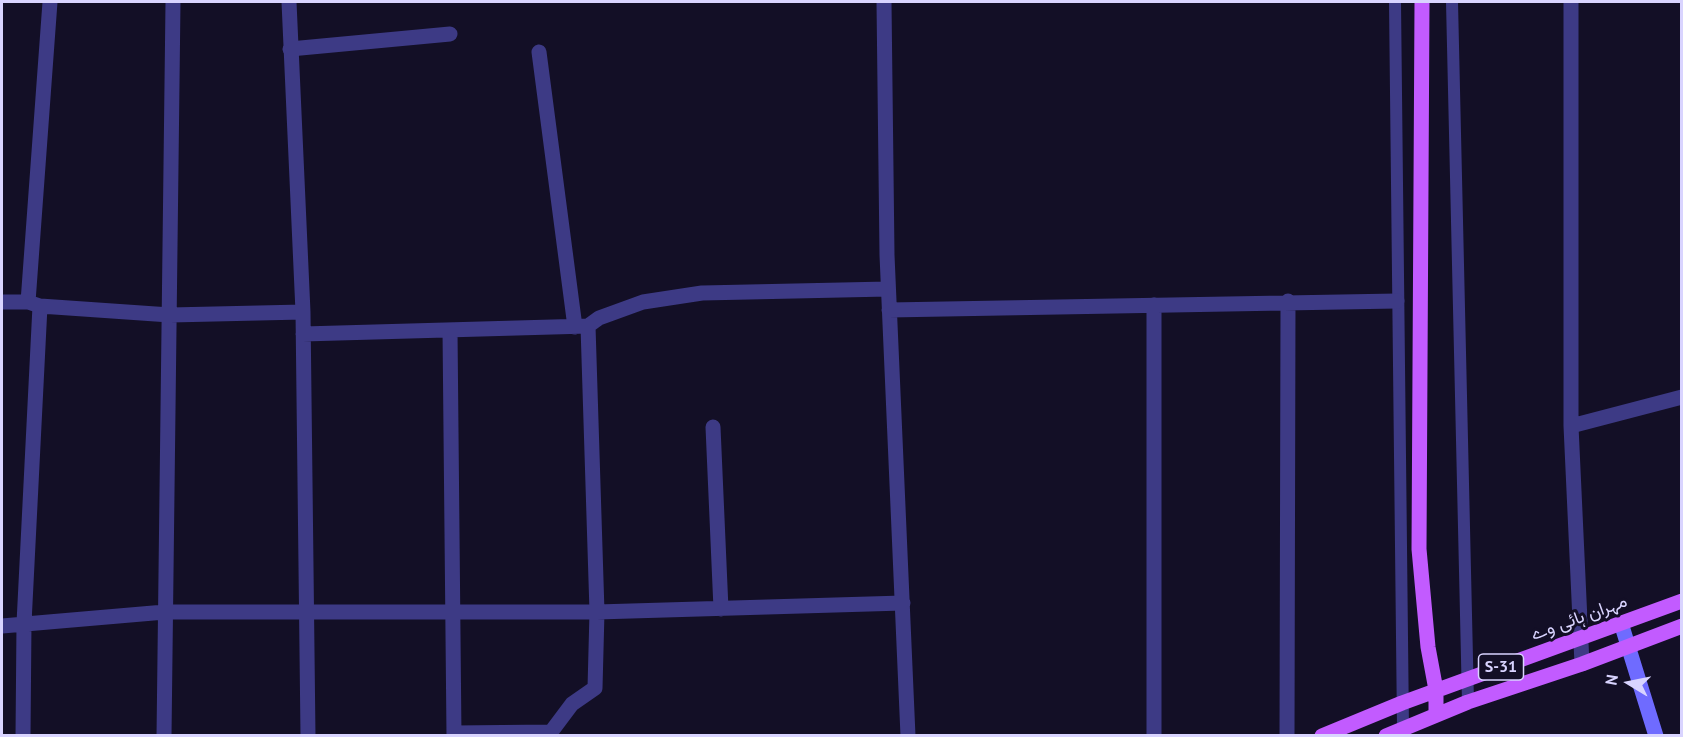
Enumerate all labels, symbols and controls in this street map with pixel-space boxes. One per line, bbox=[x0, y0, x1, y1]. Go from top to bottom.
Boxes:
street label: مہران ہائی وے bbox=[1528, 591, 1630, 645]
north arrow bbox=[1599, 653, 1659, 713]
road number: S-31 bbox=[1478, 654, 1524, 680]
text: N bbox=[1601, 673, 1622, 687]

